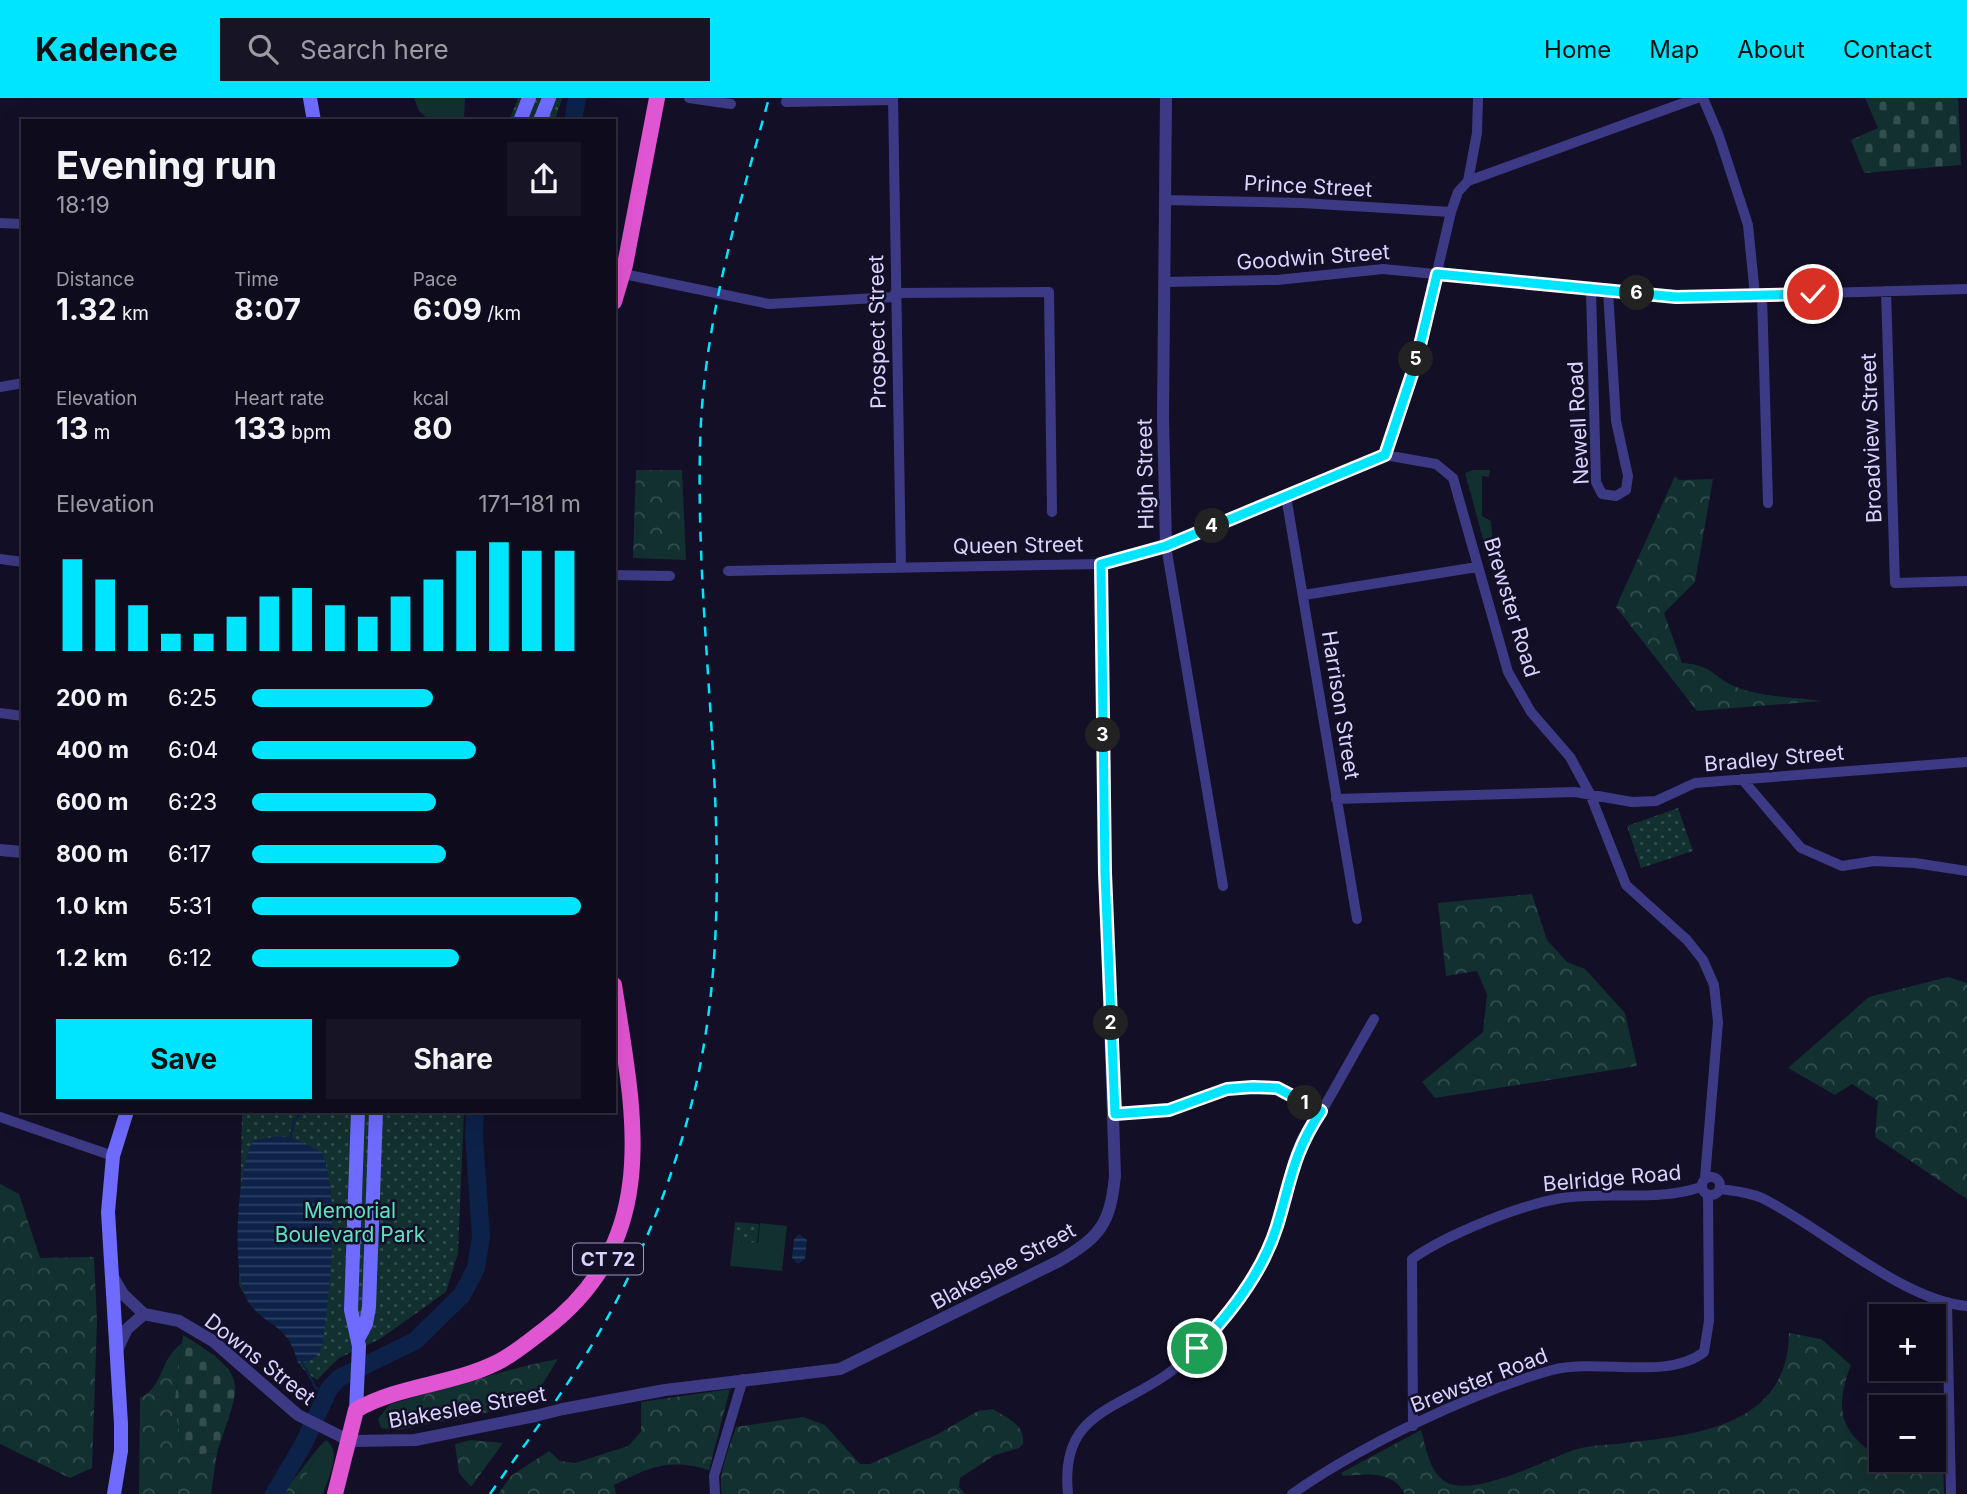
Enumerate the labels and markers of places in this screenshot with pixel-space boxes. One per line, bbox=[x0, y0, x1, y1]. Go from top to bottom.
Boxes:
pin bbox=[1783, 264, 1843, 324]
pin: 6 bbox=[1620, 276, 1654, 310]
pin: 5 bbox=[1398, 342, 1434, 376]
pin: 4 bbox=[1194, 508, 1230, 544]
pin: 3 bbox=[1086, 718, 1120, 752]
pin: 2 bbox=[1094, 1006, 1128, 1040]
pin: 1 bbox=[1288, 1086, 1322, 1121]
pin bbox=[1167, 1318, 1227, 1378]

